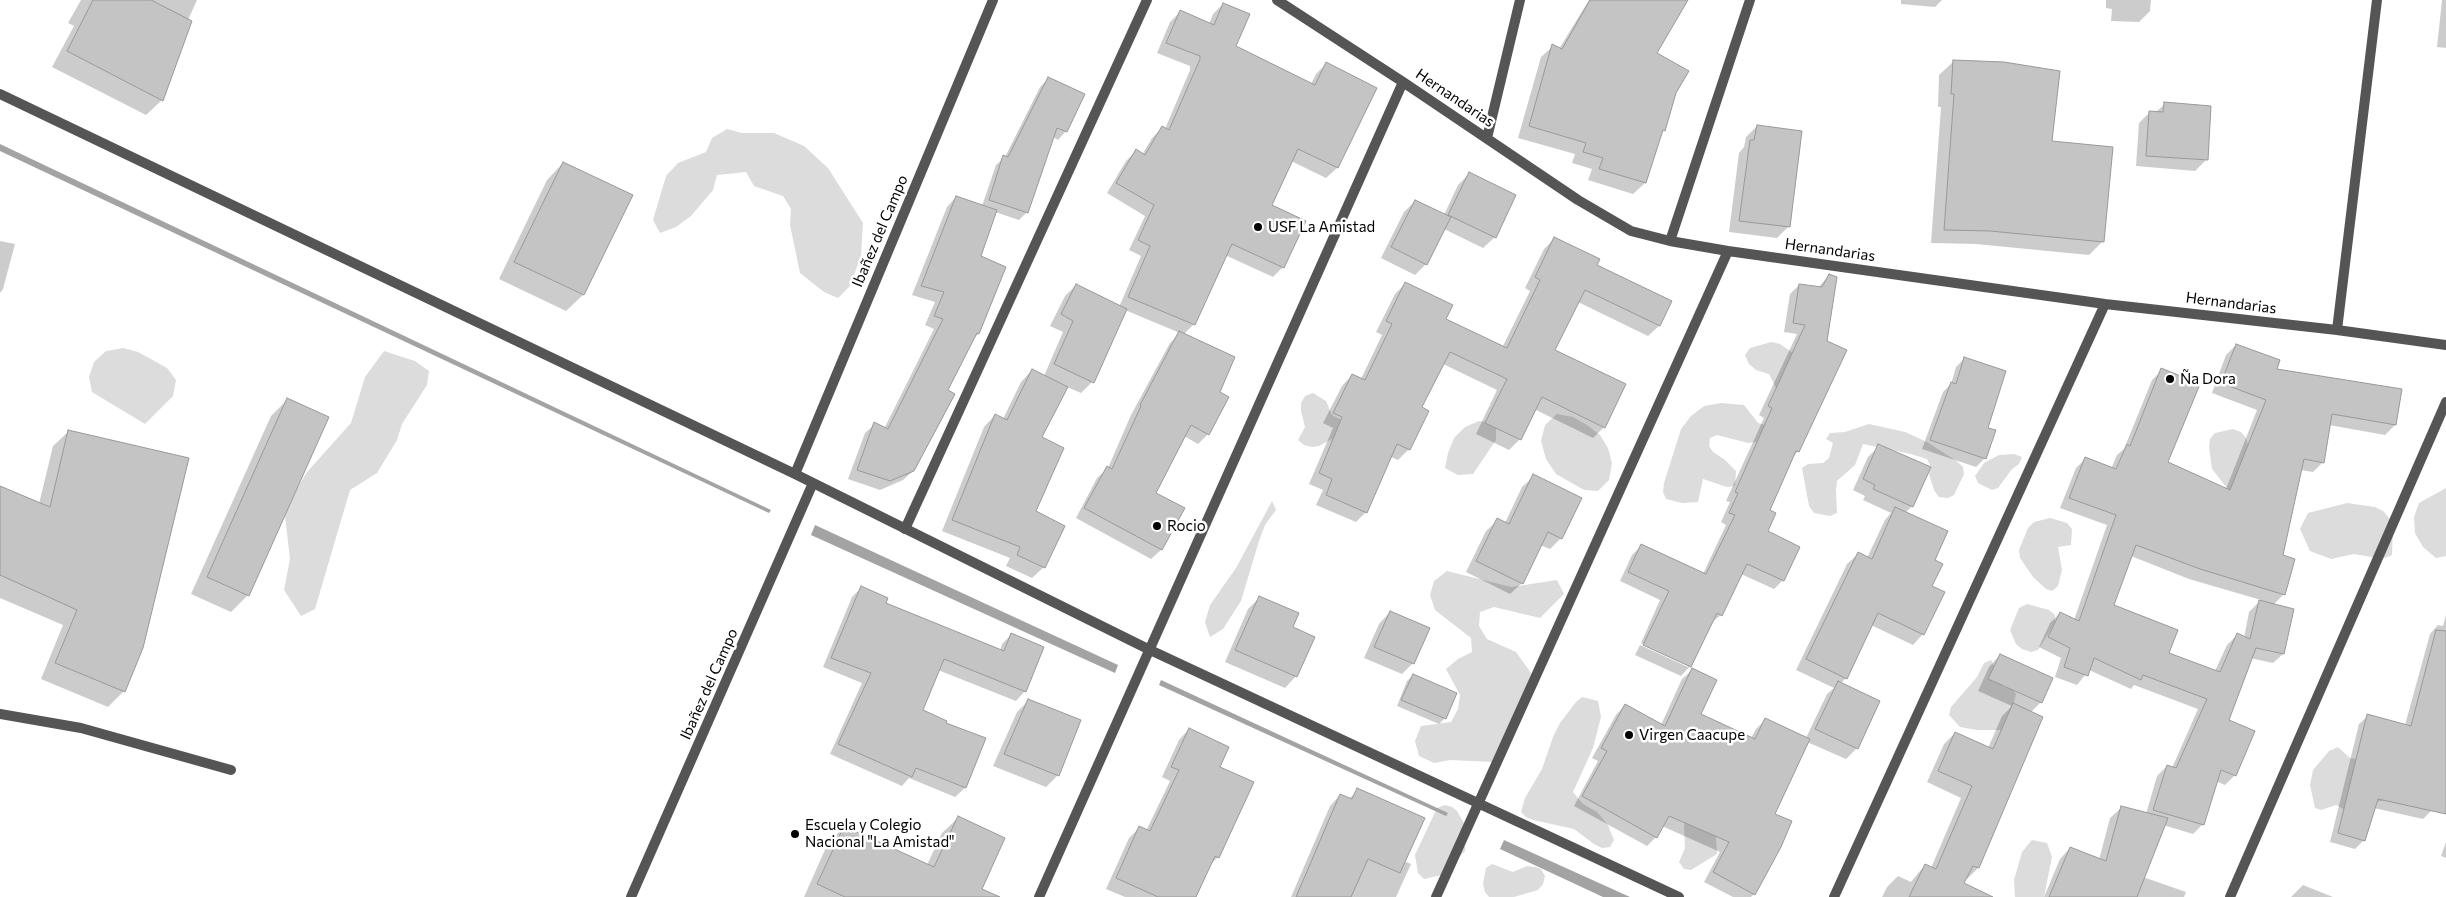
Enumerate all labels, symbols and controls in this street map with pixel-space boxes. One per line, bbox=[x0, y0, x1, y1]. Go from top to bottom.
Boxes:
street label: Hernandarias bbox=[1412, 65, 1498, 131]
street label: Ibañez del Campo bbox=[848, 172, 912, 290]
place label: USF La Amistad bbox=[1268, 218, 1375, 236]
marker: USF La Amistad bbox=[1252, 221, 1264, 233]
street label: Hernandarias bbox=[1784, 235, 1876, 265]
street label: Hernandarias bbox=[2185, 289, 2277, 317]
place label: Ña Dora bbox=[2180, 370, 2236, 388]
marker: Ña Dora bbox=[2164, 373, 2176, 385]
place label: Rocio bbox=[1167, 517, 1206, 535]
marker: Rocio bbox=[1151, 520, 1163, 532]
street label: Ibañez del Campo bbox=[676, 626, 742, 742]
place label: Virgen Caacupe bbox=[1639, 726, 1745, 744]
marker: Virgen Caacupe bbox=[1623, 729, 1635, 741]
place label: Escuela y Colegio Nacional "La Amistad" bbox=[805, 816, 955, 851]
marker: Escuela y Colegio Nacional "La Amistad" bbox=[789, 828, 801, 840]

